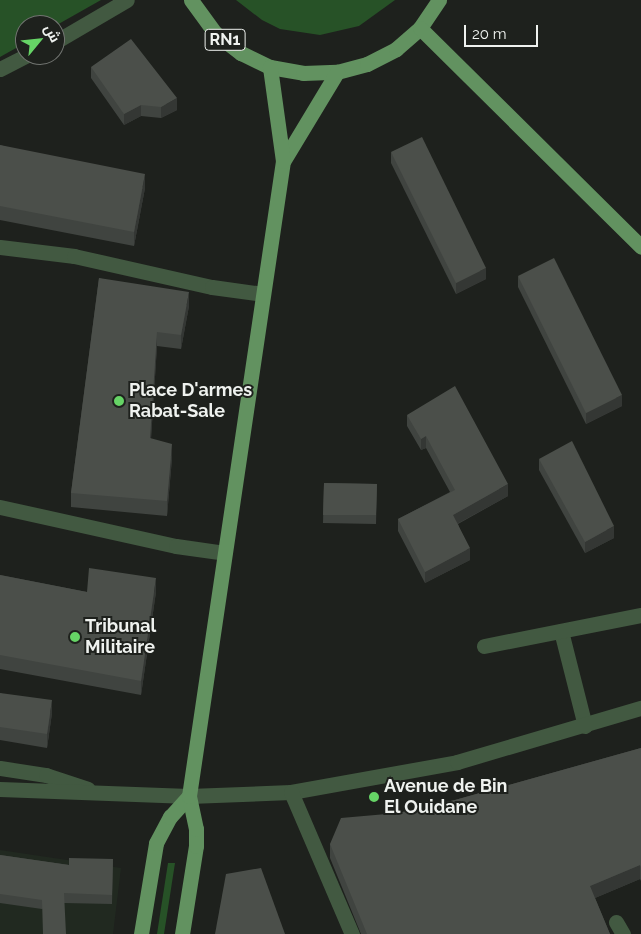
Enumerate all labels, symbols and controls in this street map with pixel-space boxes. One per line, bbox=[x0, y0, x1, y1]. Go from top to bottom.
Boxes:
north arrow bbox=[15, 15, 65, 65]
scale bar bbox=[466, 15, 540, 47]
text: ش bbox=[41, 22, 64, 45]
text: 20 m bbox=[472, 25, 507, 43]
road number: RN1 bbox=[204, 26, 246, 54]
place label: Place D'armes Rabat-Sale bbox=[129, 380, 252, 422]
marker: Place D'armes Rabat-Sale bbox=[113, 395, 125, 407]
place label: Tribunal Militaire bbox=[85, 616, 156, 659]
marker: Tribunal Militaire bbox=[69, 631, 81, 643]
place label: Avenue de Bin El Ouidane bbox=[384, 776, 507, 819]
marker: Avenue de Bin El Ouidane bbox=[368, 791, 380, 803]

